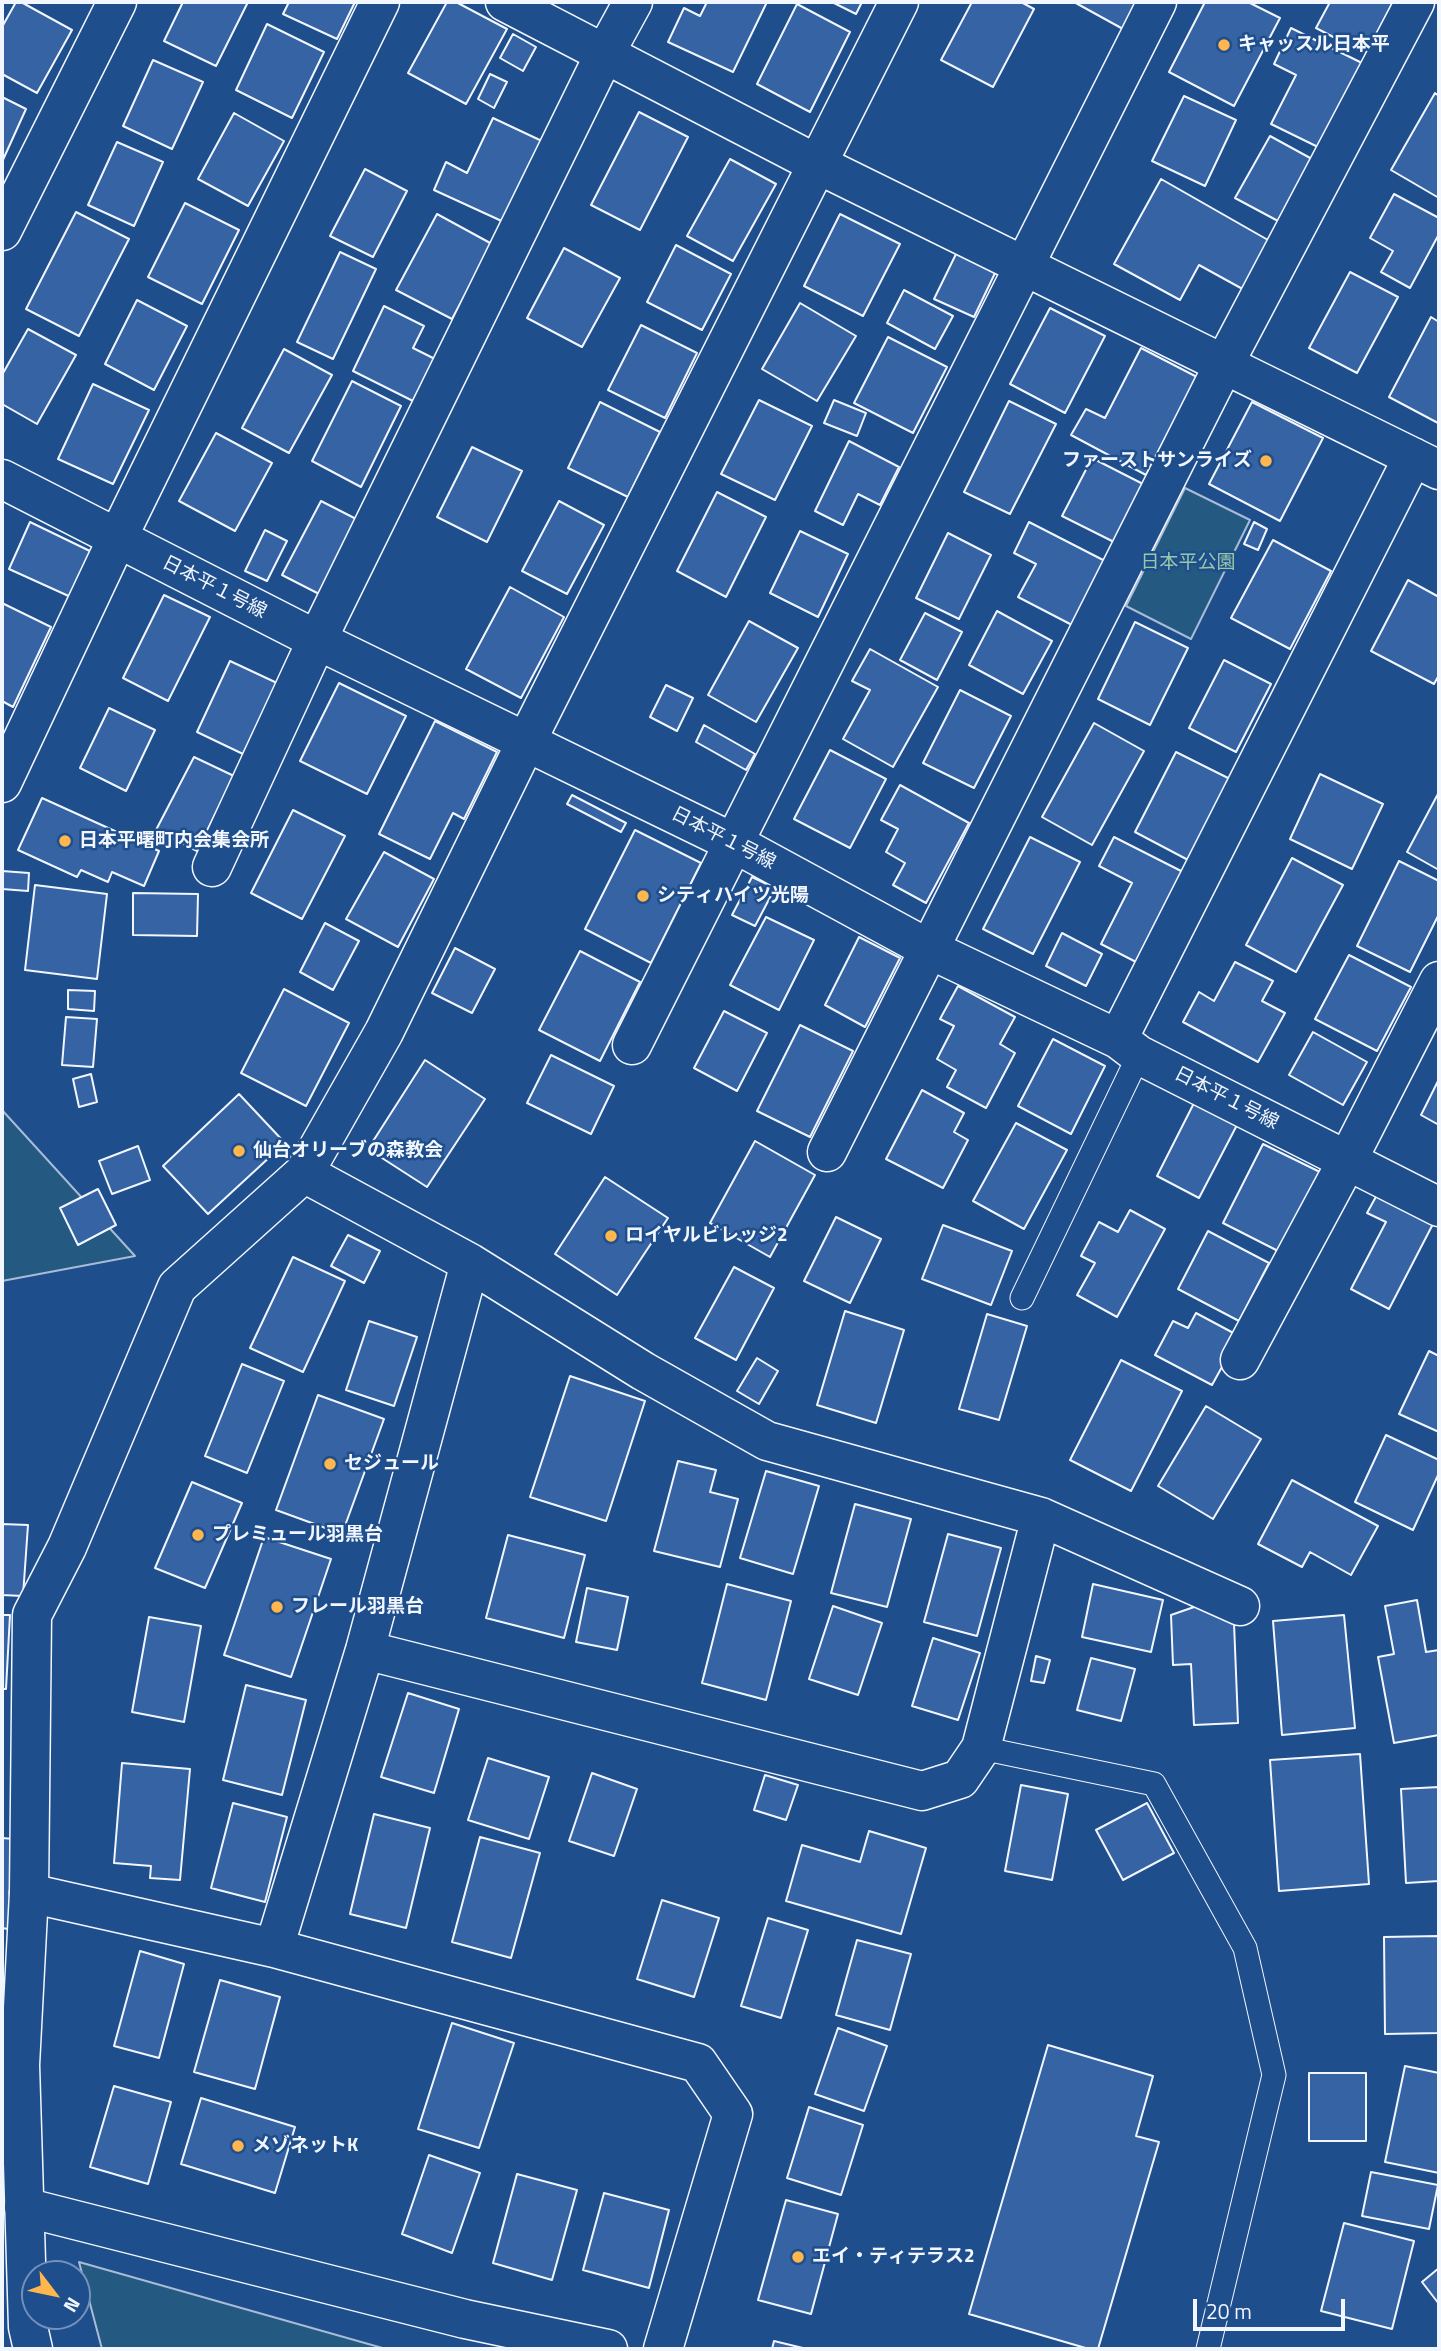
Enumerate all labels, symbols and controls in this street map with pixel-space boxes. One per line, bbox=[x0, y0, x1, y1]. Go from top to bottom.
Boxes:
place label: キャッスル日本平 bbox=[1238, 34, 1390, 56]
marker: キャッスル日本平 bbox=[1216, 37, 1232, 53]
place label: ファーストサンライズ bbox=[1062, 450, 1252, 472]
marker: ファーストサンライズ bbox=[1258, 453, 1274, 469]
street label: 日本平１号線 bbox=[158, 552, 270, 624]
park label: 日本平公園 bbox=[1141, 552, 1235, 574]
street label: 日本平１号線 bbox=[667, 803, 779, 875]
place label: 日本平曙町内会集会所 bbox=[79, 830, 269, 852]
marker: 日本平曙町内会集会所 bbox=[57, 833, 73, 849]
place label: シティハイツ光陽 bbox=[657, 885, 809, 907]
marker: シティハイツ光陽 bbox=[635, 888, 651, 904]
street label: 日本平１号線 bbox=[1170, 1063, 1282, 1135]
place label: 仙台オリーブの森教会 bbox=[253, 1140, 443, 1162]
marker: 仙台オリーブの森教会 bbox=[231, 1143, 247, 1159]
place label: ロイヤルビレッジ2 bbox=[625, 1225, 788, 1247]
marker: ロイヤルビレッジ2 bbox=[603, 1228, 619, 1244]
place label: セジュール bbox=[344, 1453, 439, 1475]
marker: セジュール bbox=[322, 1456, 338, 1472]
place label: プレミュール羽黒台 bbox=[212, 1524, 383, 1546]
marker: プレミュール羽黒台 bbox=[190, 1527, 206, 1543]
place label: フレール羽黒台 bbox=[291, 1596, 424, 1618]
marker: フレール羽黒台 bbox=[269, 1599, 285, 1615]
place label: メゾネットK bbox=[252, 2135, 358, 2157]
marker: メゾネットK bbox=[230, 2138, 246, 2154]
place label: エイ・ティテラス2 bbox=[812, 2246, 975, 2268]
marker: エイ・ティテラス2 bbox=[790, 2249, 806, 2265]
north arrow bbox=[21, 2260, 91, 2330]
scale bar bbox=[1196, 2284, 1348, 2328]
text: N bbox=[57, 2292, 88, 2319]
text: 20 m bbox=[1206, 2295, 1252, 2327]

